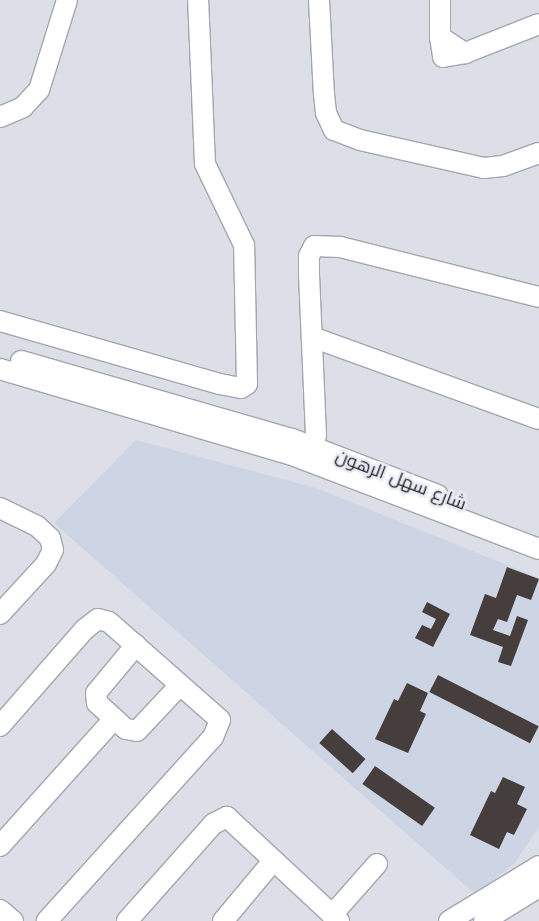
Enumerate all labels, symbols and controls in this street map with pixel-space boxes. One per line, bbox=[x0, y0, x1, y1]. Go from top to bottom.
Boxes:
street label: شارع سهل الرهون bbox=[333, 445, 469, 515]

